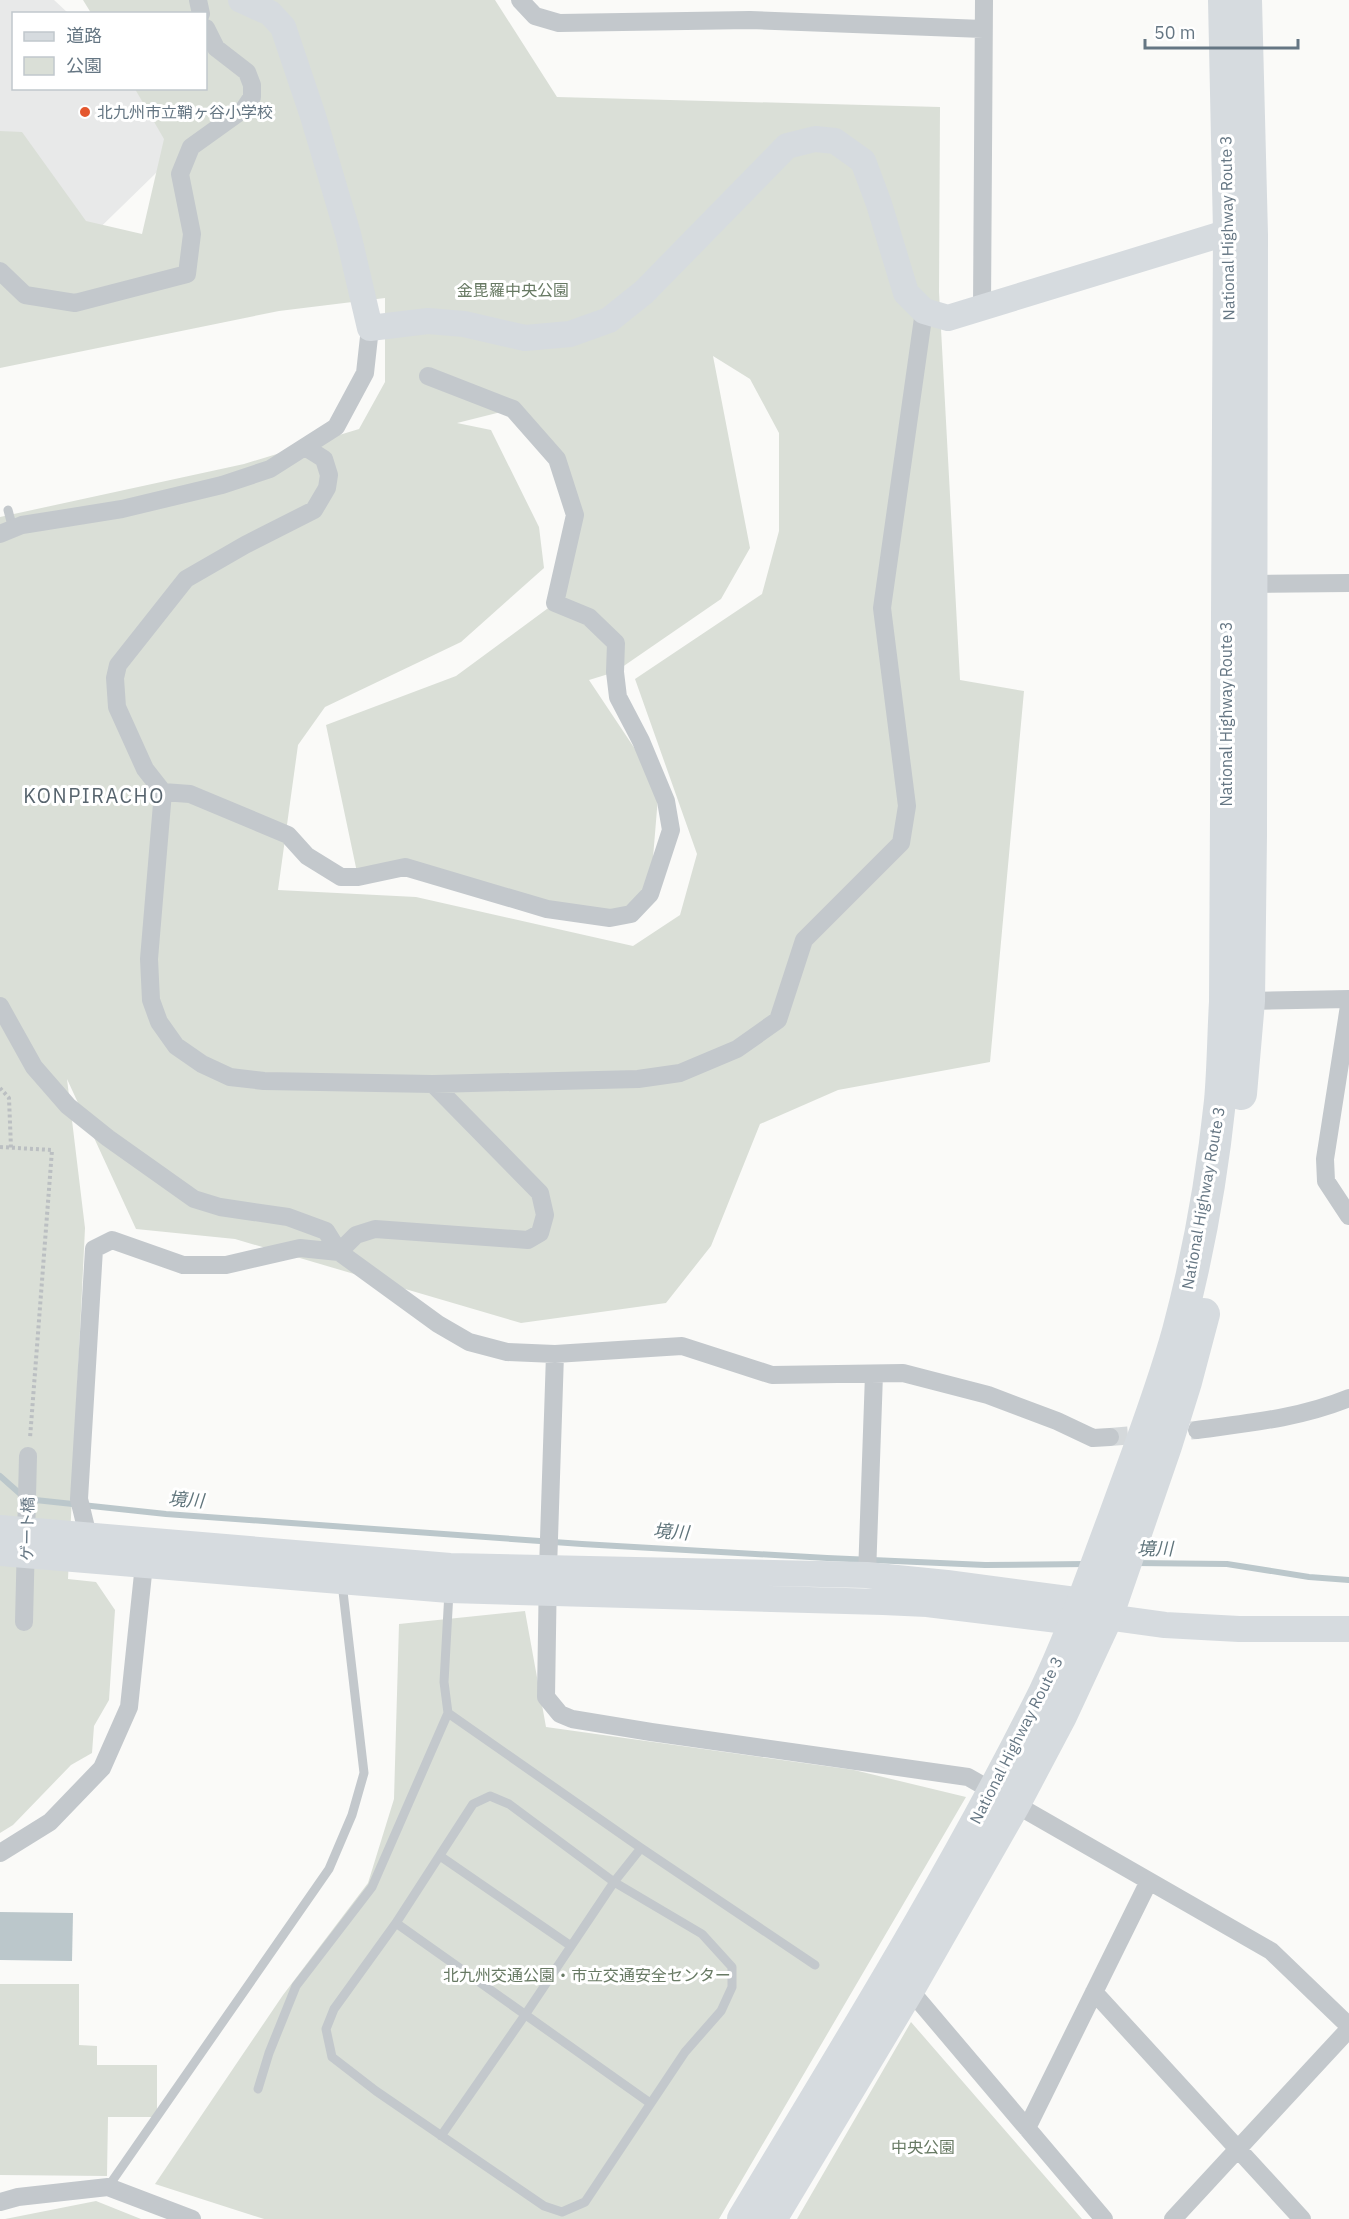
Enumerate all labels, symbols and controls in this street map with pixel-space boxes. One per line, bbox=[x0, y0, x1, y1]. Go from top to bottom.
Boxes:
legend bbox=[12, 12, 207, 90]
scale bar bbox=[1145, 12, 1298, 50]
text: 50 m bbox=[1154, 21, 1196, 44]
text: 道路 bbox=[66, 24, 102, 47]
text: 公園 bbox=[66, 54, 102, 77]
place label: 北九州市立鞘ヶ谷小学校 bbox=[97, 102, 273, 122]
marker: 北九州市立鞘ヶ谷小学校 bbox=[78, 105, 92, 119]
street label: National Highway Route 3 bbox=[1215, 135, 1239, 321]
park label: 金毘羅中央公園 bbox=[457, 280, 569, 300]
street label: National Highway Route 3 bbox=[1216, 621, 1236, 807]
district label: KONPIRACHO bbox=[23, 782, 165, 809]
street label: National Highway Route 3 bbox=[1177, 1105, 1229, 1291]
water label: 境川 bbox=[167, 1487, 207, 1512]
street label: ゲート橋 bbox=[16, 1497, 38, 1561]
water label: 境川 bbox=[652, 1519, 692, 1544]
water label: 境川 bbox=[1137, 1537, 1175, 1560]
street label: National Highway Route 3 bbox=[965, 1653, 1067, 1827]
park label: 北九州交通公園・市立交通安全センター bbox=[443, 1965, 731, 1985]
park label: 中央公園 bbox=[891, 2137, 955, 2157]

